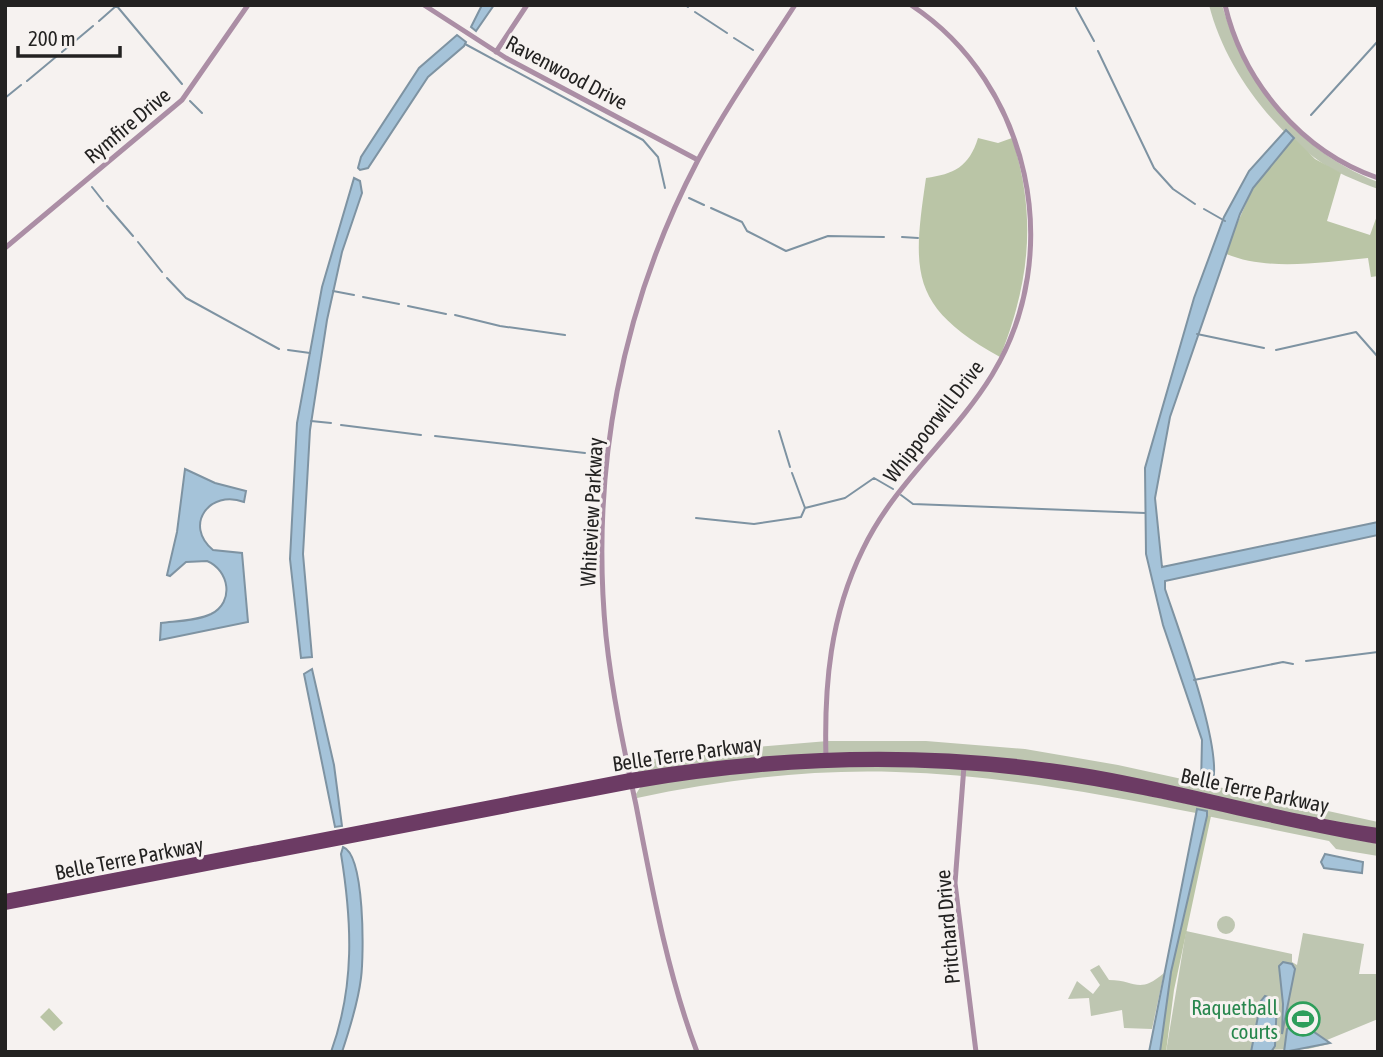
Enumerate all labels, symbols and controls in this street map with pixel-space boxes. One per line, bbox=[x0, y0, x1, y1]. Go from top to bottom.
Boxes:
scale bar bbox=[18, 14, 119, 58]
text: 200 m bbox=[28, 26, 76, 50]
street label: Ravenwood Drive bbox=[502, 30, 632, 114]
street label: Rymfire Drive bbox=[79, 82, 175, 168]
street label: Whippoorwill Drive bbox=[878, 355, 988, 487]
street label: Whiteview Parkway bbox=[575, 436, 607, 587]
street label: Belle Terre Parkway bbox=[611, 731, 764, 775]
street label: Belle Terre Parkway bbox=[1179, 763, 1332, 817]
street label: Belle Terre Parkway bbox=[53, 832, 206, 884]
street label: Pritchard Drive bbox=[930, 869, 964, 985]
place label: Raquetball courts bbox=[1191, 995, 1278, 1043]
sports icon: Raquetball courts bbox=[1284, 1000, 1322, 1038]

